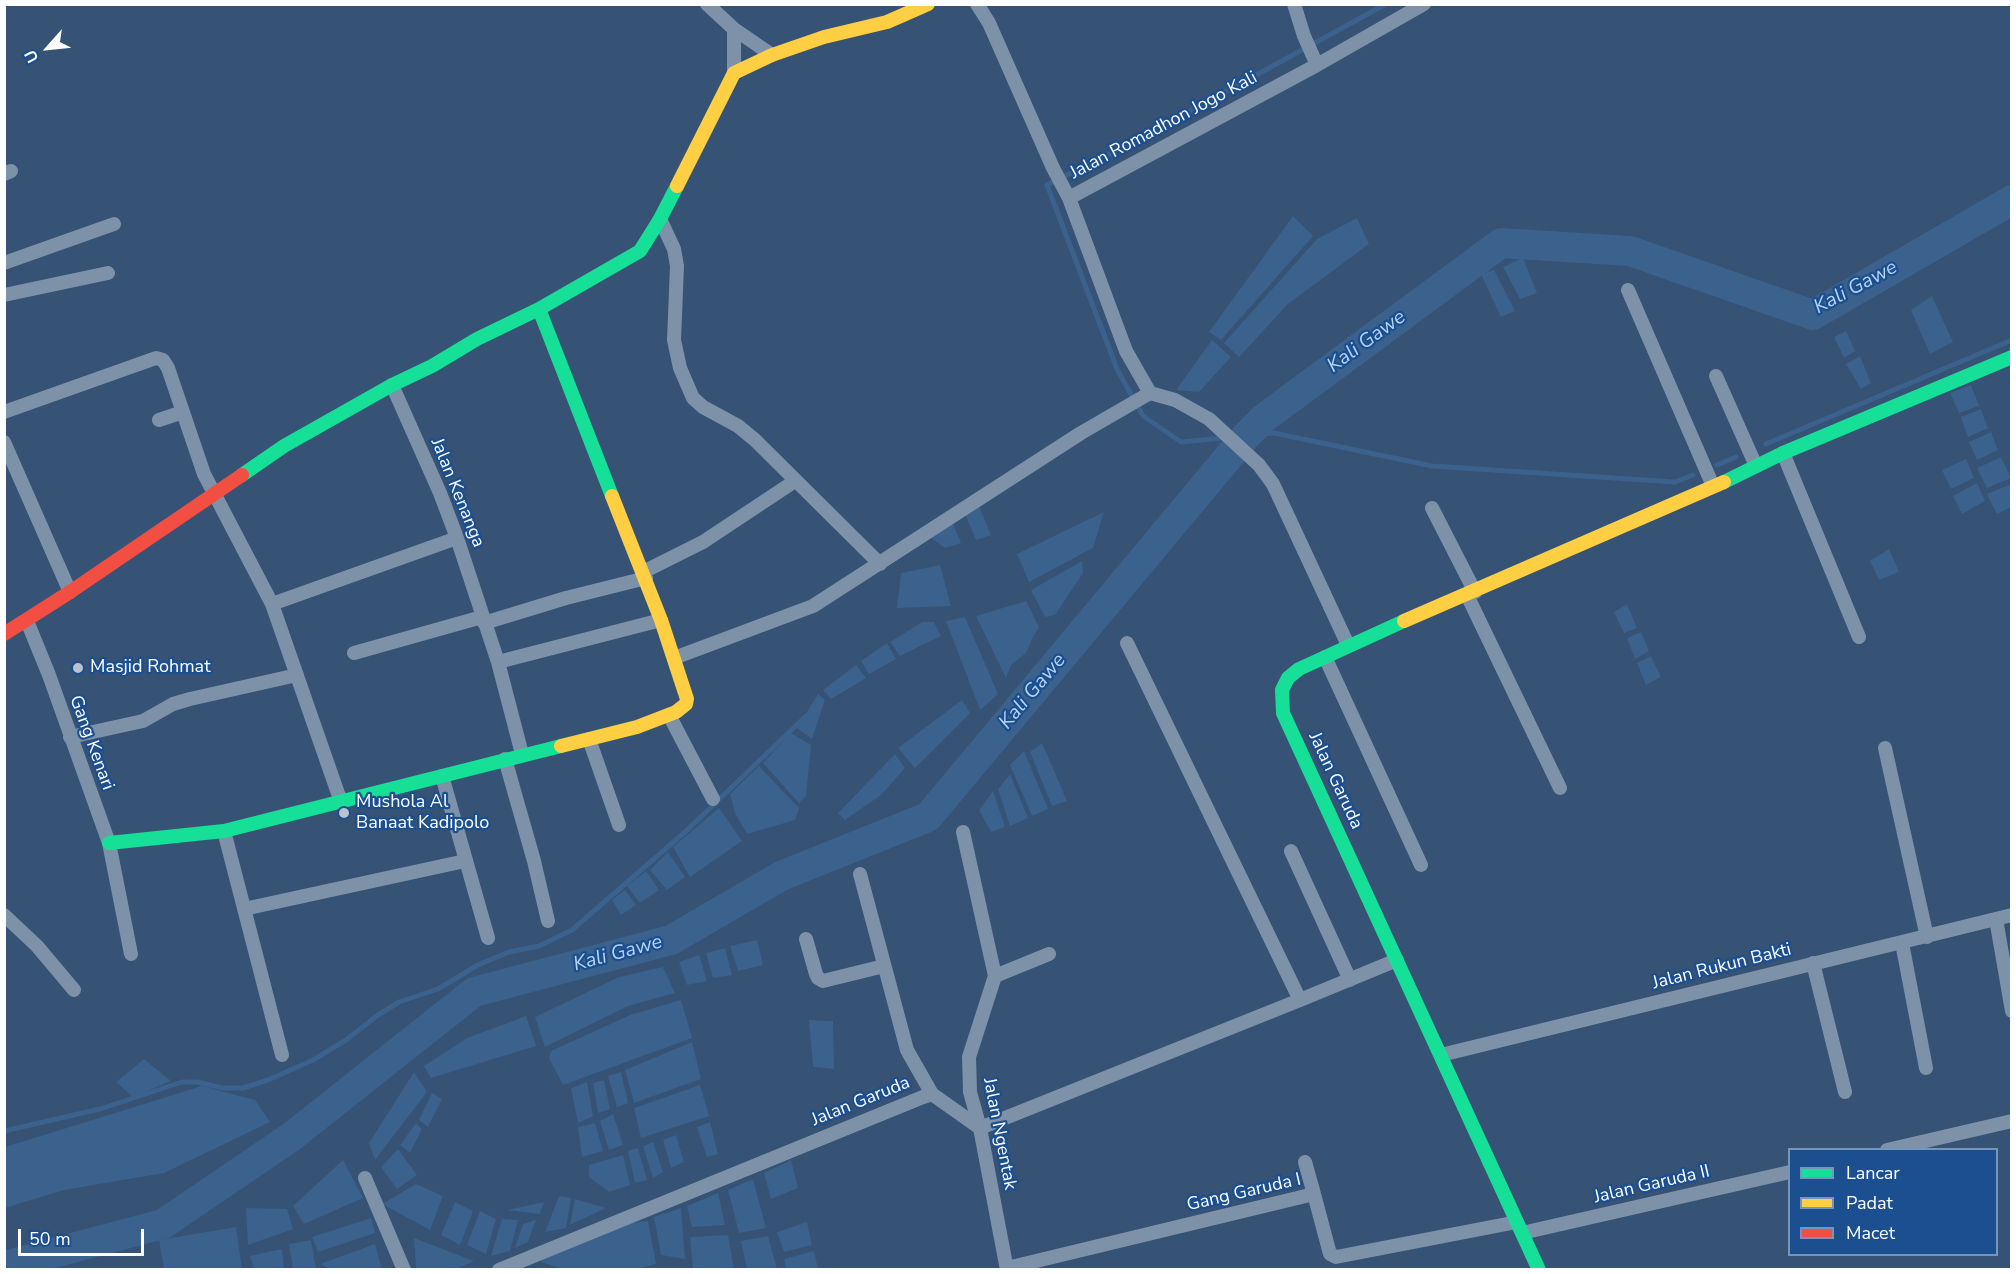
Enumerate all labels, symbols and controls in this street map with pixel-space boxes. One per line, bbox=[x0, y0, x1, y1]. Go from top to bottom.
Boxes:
north arrow bbox=[18, 18, 78, 78]
text: U bbox=[19, 46, 44, 66]
street label: Jalan Romadhon Jogo Kali bbox=[1067, 67, 1261, 185]
water label: Kali Gawe bbox=[1810, 256, 1902, 320]
water label: Kali Gawe bbox=[1323, 306, 1411, 378]
street label: Jalan Kenanga bbox=[425, 435, 489, 551]
water label: Kali Gawe bbox=[995, 649, 1071, 735]
place label: Masjid Rohmat bbox=[90, 657, 210, 679]
marker: Masjid Rohmat bbox=[71, 661, 85, 675]
street label: Gang Kenari bbox=[64, 693, 118, 793]
street label: Jalan Garuda bbox=[1303, 729, 1367, 833]
place label: Mushola Al Banaat Kadipolo bbox=[356, 792, 489, 834]
marker: Mushola Al Banaat Kadipolo bbox=[337, 806, 351, 820]
water label: Kali Gawe bbox=[571, 931, 665, 977]
street label: Jalan Rukun Bakti bbox=[1650, 939, 1794, 995]
street label: Jalan Garuda bbox=[809, 1072, 913, 1132]
street label: Jalan Ngentak bbox=[978, 1076, 1020, 1192]
legend bbox=[1788, 1148, 1998, 1256]
street label: Jalan Garuda II bbox=[1592, 1161, 1712, 1209]
text: Lancar bbox=[1846, 1161, 1900, 1185]
street label: Gang Garuda I bbox=[1185, 1169, 1303, 1217]
text: Padat bbox=[1846, 1191, 1893, 1215]
scale bar bbox=[21, 1217, 147, 1255]
text: Macet bbox=[1846, 1221, 1895, 1245]
text: 50 m bbox=[29, 1227, 71, 1251]

